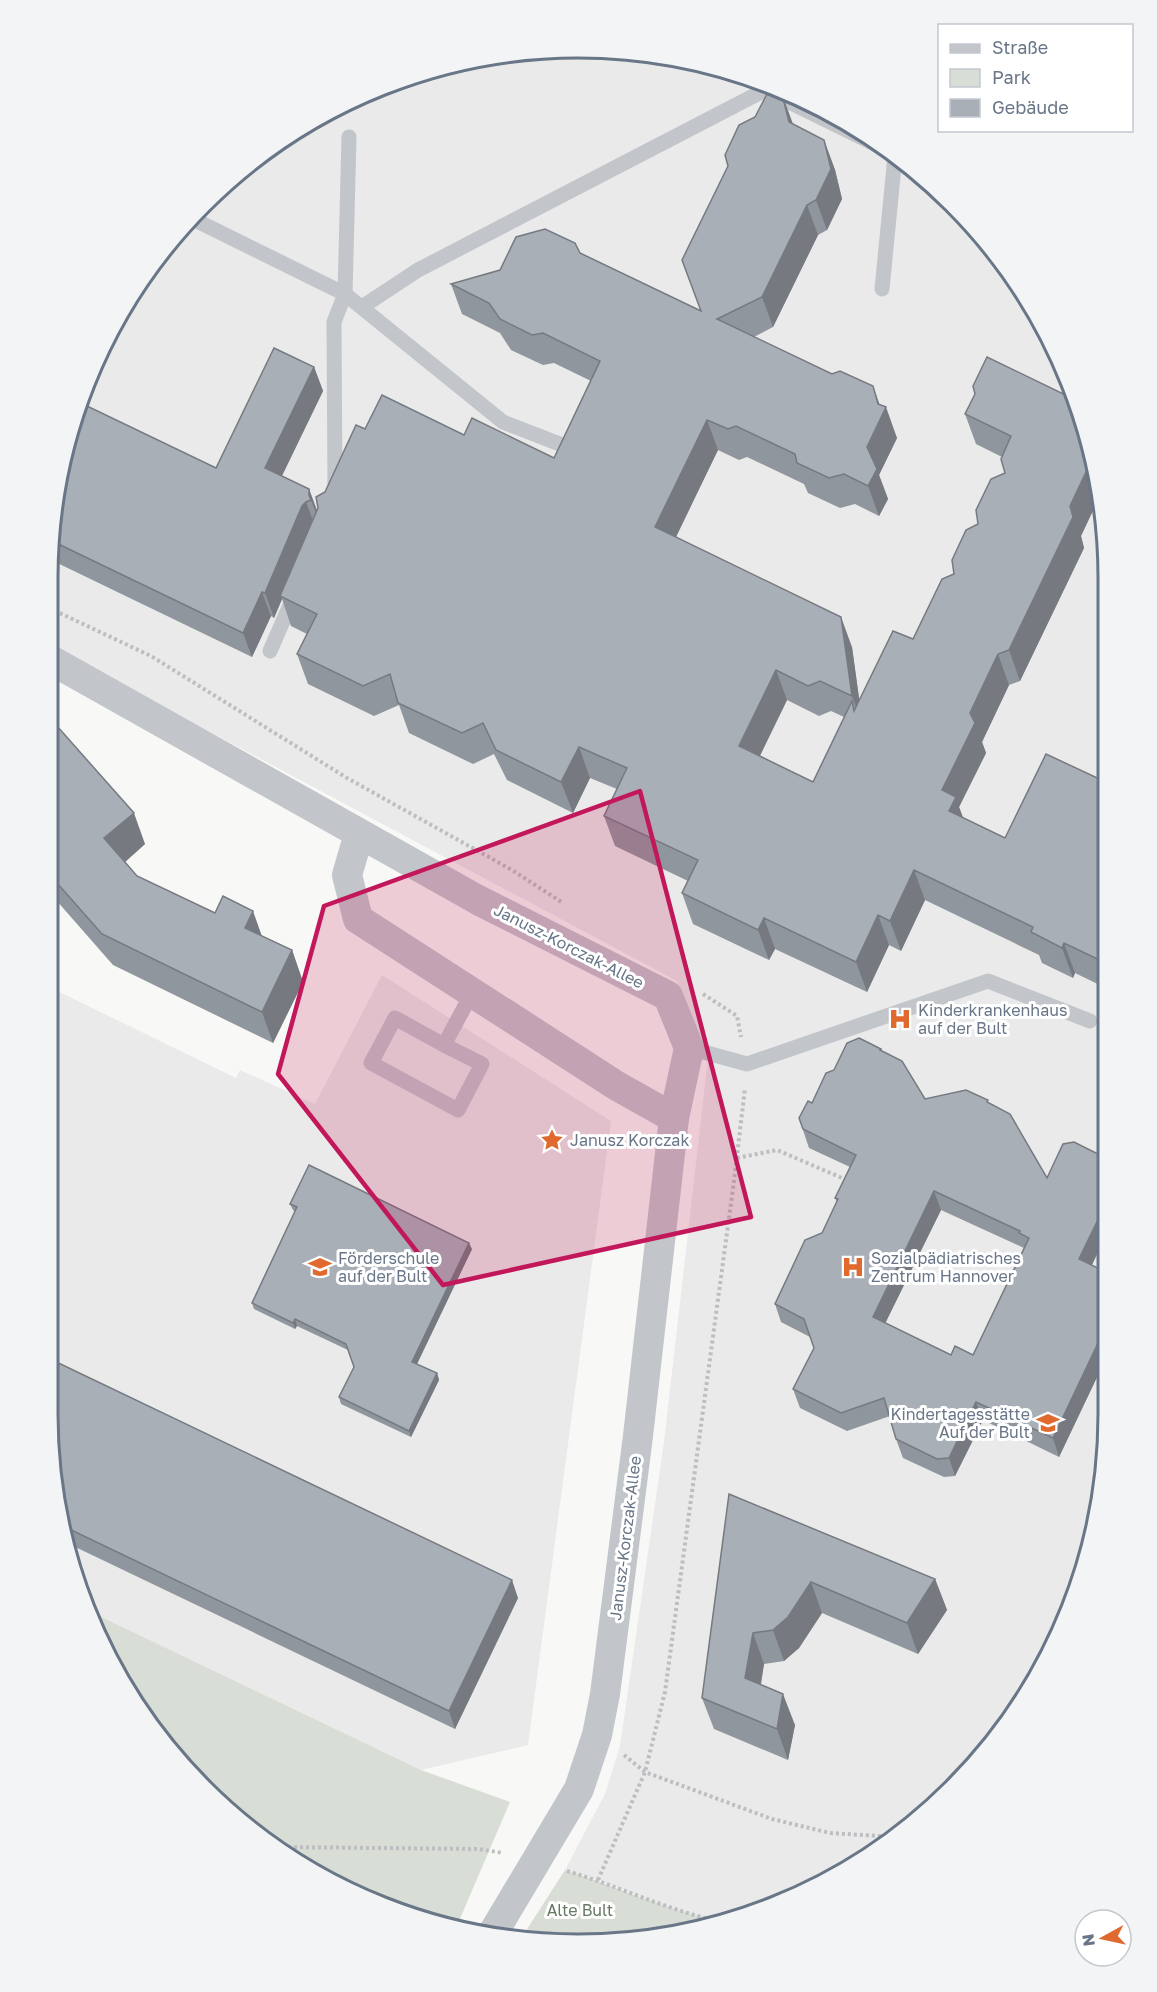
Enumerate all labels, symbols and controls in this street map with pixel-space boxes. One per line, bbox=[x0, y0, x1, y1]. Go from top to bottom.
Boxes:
legend bbox=[938, 24, 1133, 132]
text: Straße bbox=[992, 36, 1048, 58]
text: Park bbox=[992, 66, 1031, 88]
text: Gebäude bbox=[992, 96, 1069, 118]
street label: Janusz-Korczak-Allee bbox=[491, 899, 647, 993]
place label: Kinderkrankenhaus auf der Bult bbox=[918, 1000, 1067, 1038]
hospital icon: Kinderkrankenhaus auf der Bult bbox=[887, 1006, 913, 1032]
place icon: Janusz Korczak bbox=[539, 1127, 565, 1153]
place label: Janusz Korczak bbox=[570, 1130, 689, 1150]
place label: Förderschule auf der Bult bbox=[338, 1248, 439, 1286]
place label: Sozialpädiatrisches Zentrum Hannover bbox=[871, 1248, 1021, 1286]
school or university icon: Förderschule auf der Bult bbox=[307, 1254, 333, 1280]
hospital icon: Sozialpädiatrisches Zentrum Hannover bbox=[840, 1254, 866, 1280]
place label: Kindertagesstätte Auf der Bult bbox=[890, 1404, 1030, 1442]
school or university icon: Kindertagesstätte Auf der Bult bbox=[1035, 1410, 1061, 1436]
street label: Janusz-Korczak-Allee bbox=[605, 1455, 645, 1621]
park label: Alte Bult bbox=[547, 1900, 613, 1920]
north arrow bbox=[1073, 1908, 1133, 1968]
text: N bbox=[1077, 1933, 1099, 1948]

